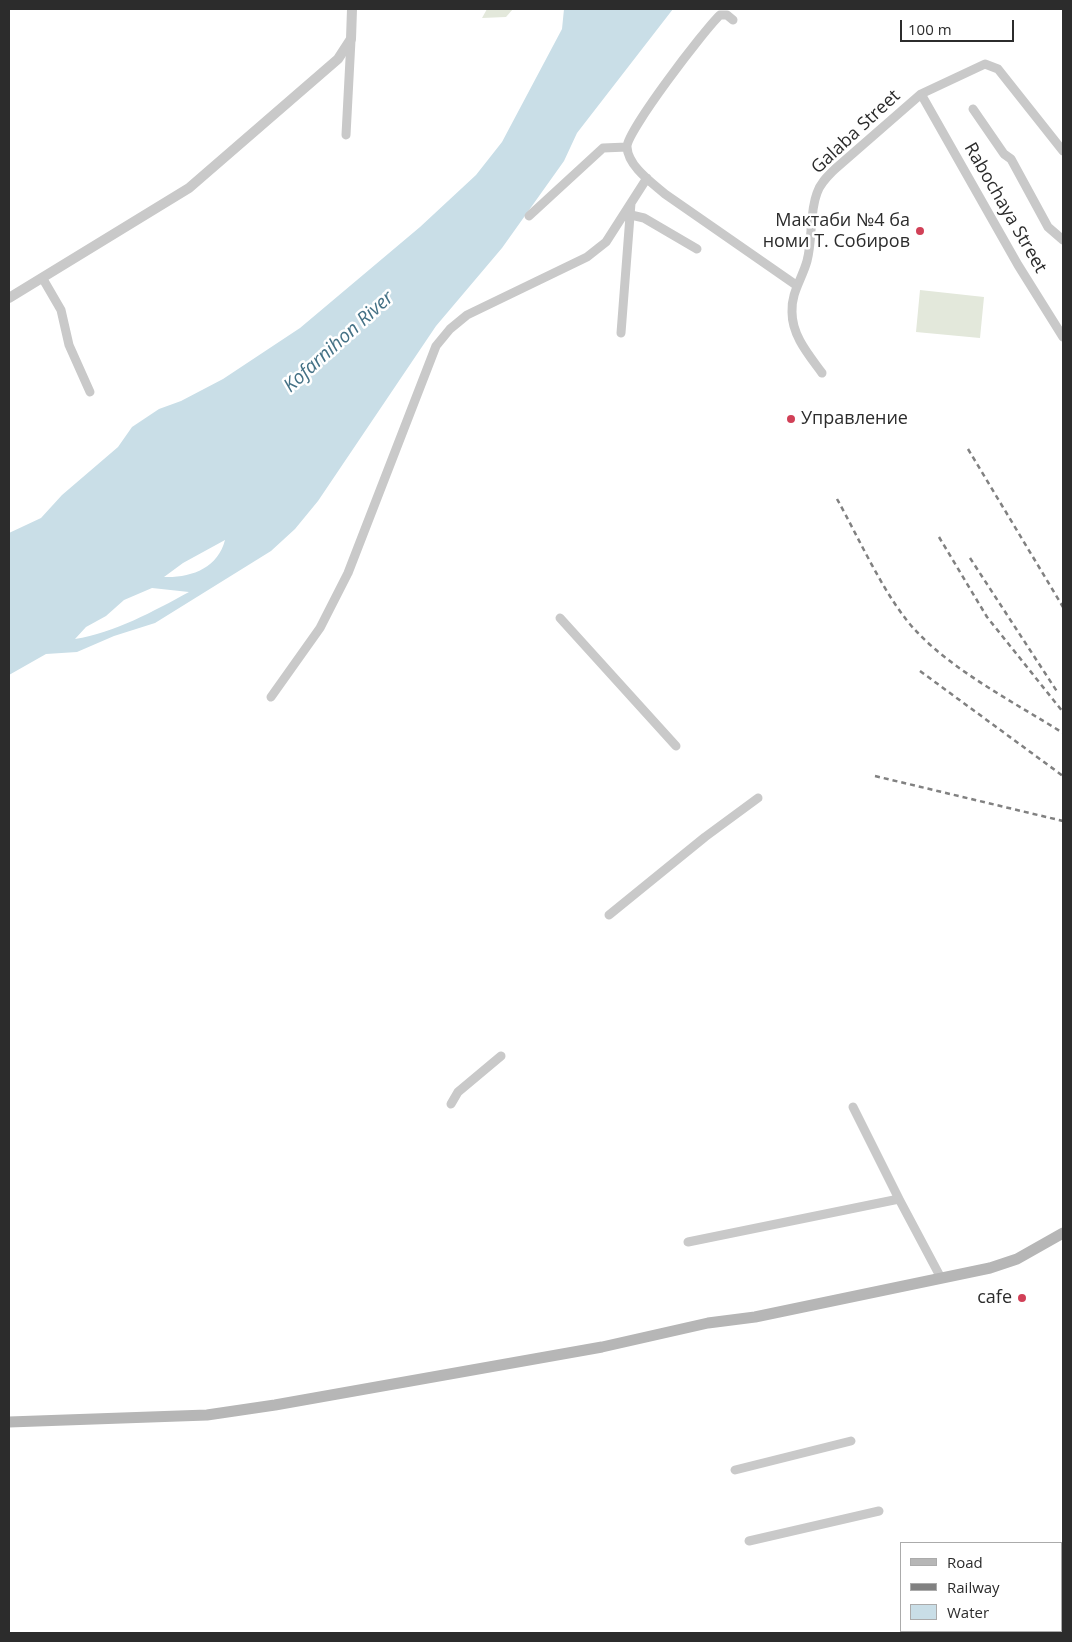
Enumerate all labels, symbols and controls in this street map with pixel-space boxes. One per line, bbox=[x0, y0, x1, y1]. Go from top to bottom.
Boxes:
scale bar bbox=[902, 10, 1016, 42]
text: 100 m bbox=[908, 19, 952, 39]
street label: Galaba Street bbox=[807, 85, 905, 179]
street label: Rabochaya Street bbox=[959, 139, 1051, 277]
place label: Мактаби №4 ба номи Т. Собиров bbox=[763, 210, 910, 252]
marker: Мактаби №4 ба номи Т. Собиров bbox=[914, 225, 926, 237]
water label: Kofarnihon River bbox=[279, 287, 399, 397]
place label: Управление bbox=[801, 408, 908, 430]
marker: Управление bbox=[785, 413, 797, 425]
place label: cafe bbox=[977, 1287, 1012, 1309]
marker: cafe bbox=[1016, 1292, 1028, 1304]
legend bbox=[900, 1542, 1062, 1632]
text: Road bbox=[947, 1552, 983, 1572]
text: Railway bbox=[947, 1577, 1000, 1597]
text: Water bbox=[947, 1602, 989, 1622]

